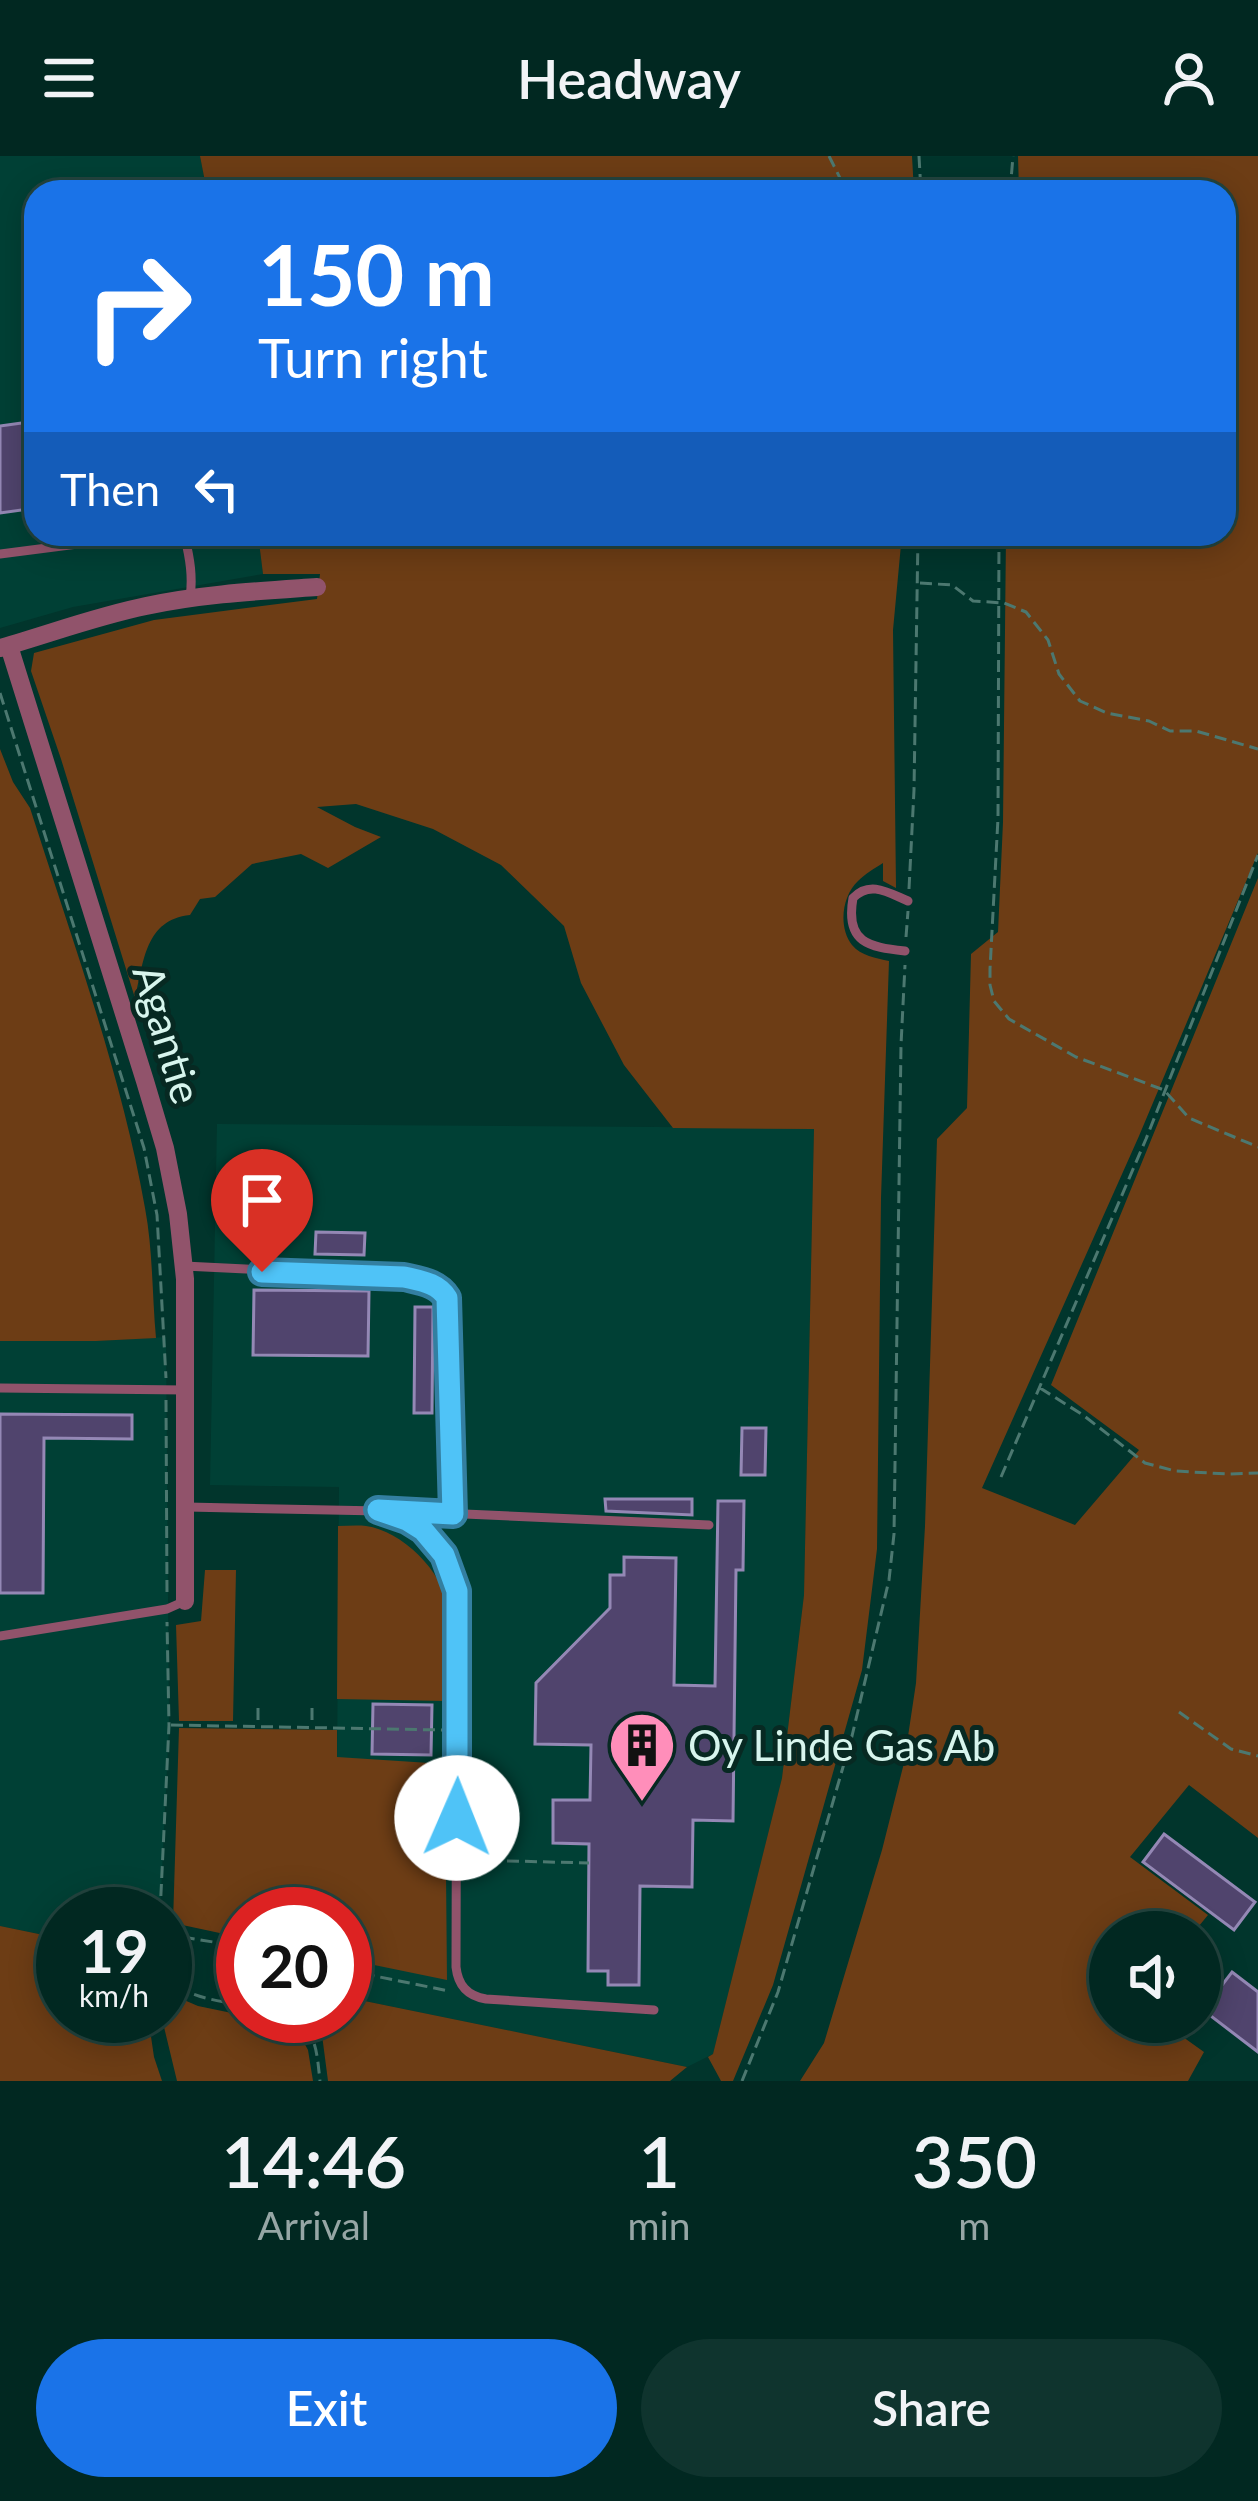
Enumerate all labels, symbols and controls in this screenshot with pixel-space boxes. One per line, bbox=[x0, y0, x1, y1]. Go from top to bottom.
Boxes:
icon: menu bbox=[36, 45, 102, 111]
icon: person bbox=[1156, 45, 1222, 111]
text: Headway bbox=[517, 46, 741, 111]
text: 150 m bbox=[258, 223, 495, 324]
icon: right bbox=[60, 228, 216, 384]
text: Turn right bbox=[258, 325, 488, 390]
icon: left bbox=[184, 456, 250, 522]
text: Then bbox=[60, 462, 160, 516]
street label: Agantie bbox=[123, 959, 213, 1109]
pin bbox=[211, 1149, 313, 1272]
icon: arrive bbox=[229, 1167, 295, 1233]
building icon: Oy Linde Gas Ab bbox=[607, 1710, 677, 1804]
place label: Oy Linde Gas Ab bbox=[688, 1720, 995, 1770]
position arrow bbox=[394, 1755, 520, 1881]
speed limit sign: 20 bbox=[216, 1887, 372, 2043]
map controls bbox=[1089, 1911, 1221, 2043]
button: sound bbox=[1089, 1911, 1221, 2043]
text: 19 bbox=[79, 1914, 149, 1986]
text: km/h bbox=[79, 1977, 149, 2013]
text: 14:46 bbox=[221, 2117, 406, 2203]
text: 1 bbox=[638, 2117, 680, 2203]
text: 350 bbox=[912, 2117, 1037, 2203]
text: Arrival bbox=[258, 2202, 370, 2248]
text: min bbox=[627, 2202, 691, 2248]
text: m bbox=[958, 2202, 990, 2248]
button: Exit bbox=[36, 2339, 617, 2477]
button: Share bbox=[641, 2339, 1222, 2477]

